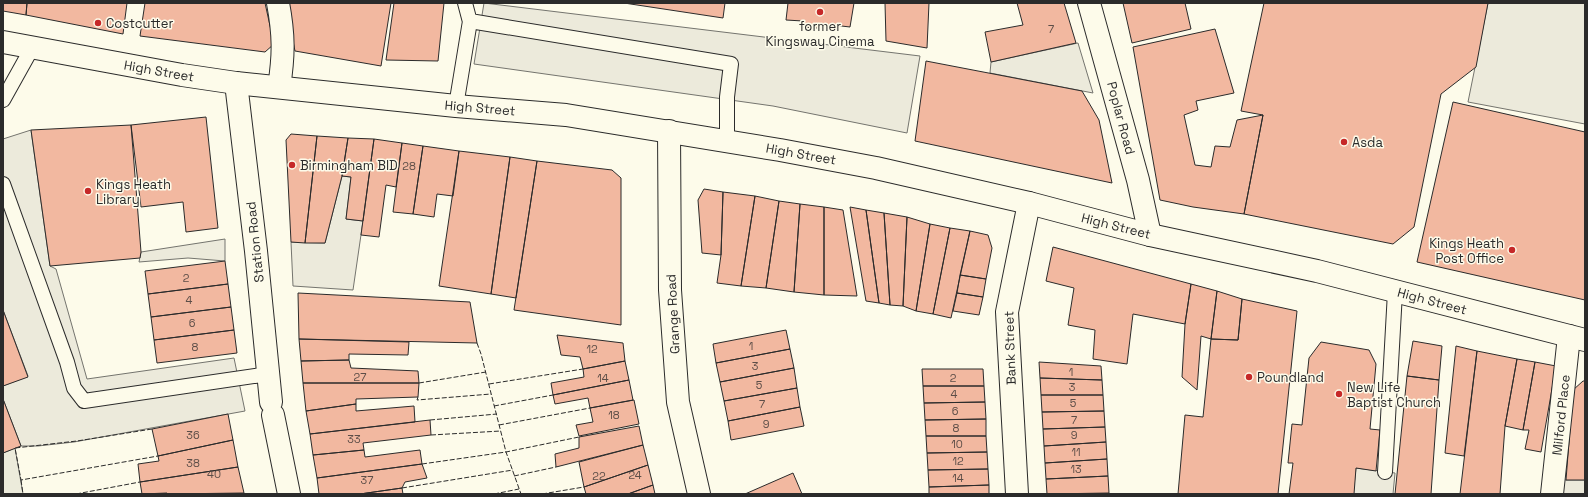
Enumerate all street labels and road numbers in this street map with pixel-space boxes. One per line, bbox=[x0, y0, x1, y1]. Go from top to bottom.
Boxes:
street label: High Street bbox=[123, 56, 196, 86]
street label: Poplar Road bbox=[1103, 80, 1139, 156]
street label: High Street bbox=[444, 96, 516, 120]
street label: High Street bbox=[765, 139, 838, 169]
street label: Station Road bbox=[242, 201, 268, 283]
street label: High Street bbox=[1079, 209, 1153, 243]
street label: Grange Road bbox=[662, 274, 684, 354]
street label: High Street bbox=[1395, 284, 1469, 318]
street label: Bank Street bbox=[1000, 311, 1020, 385]
street label: Milford Place bbox=[1548, 374, 1574, 456]

